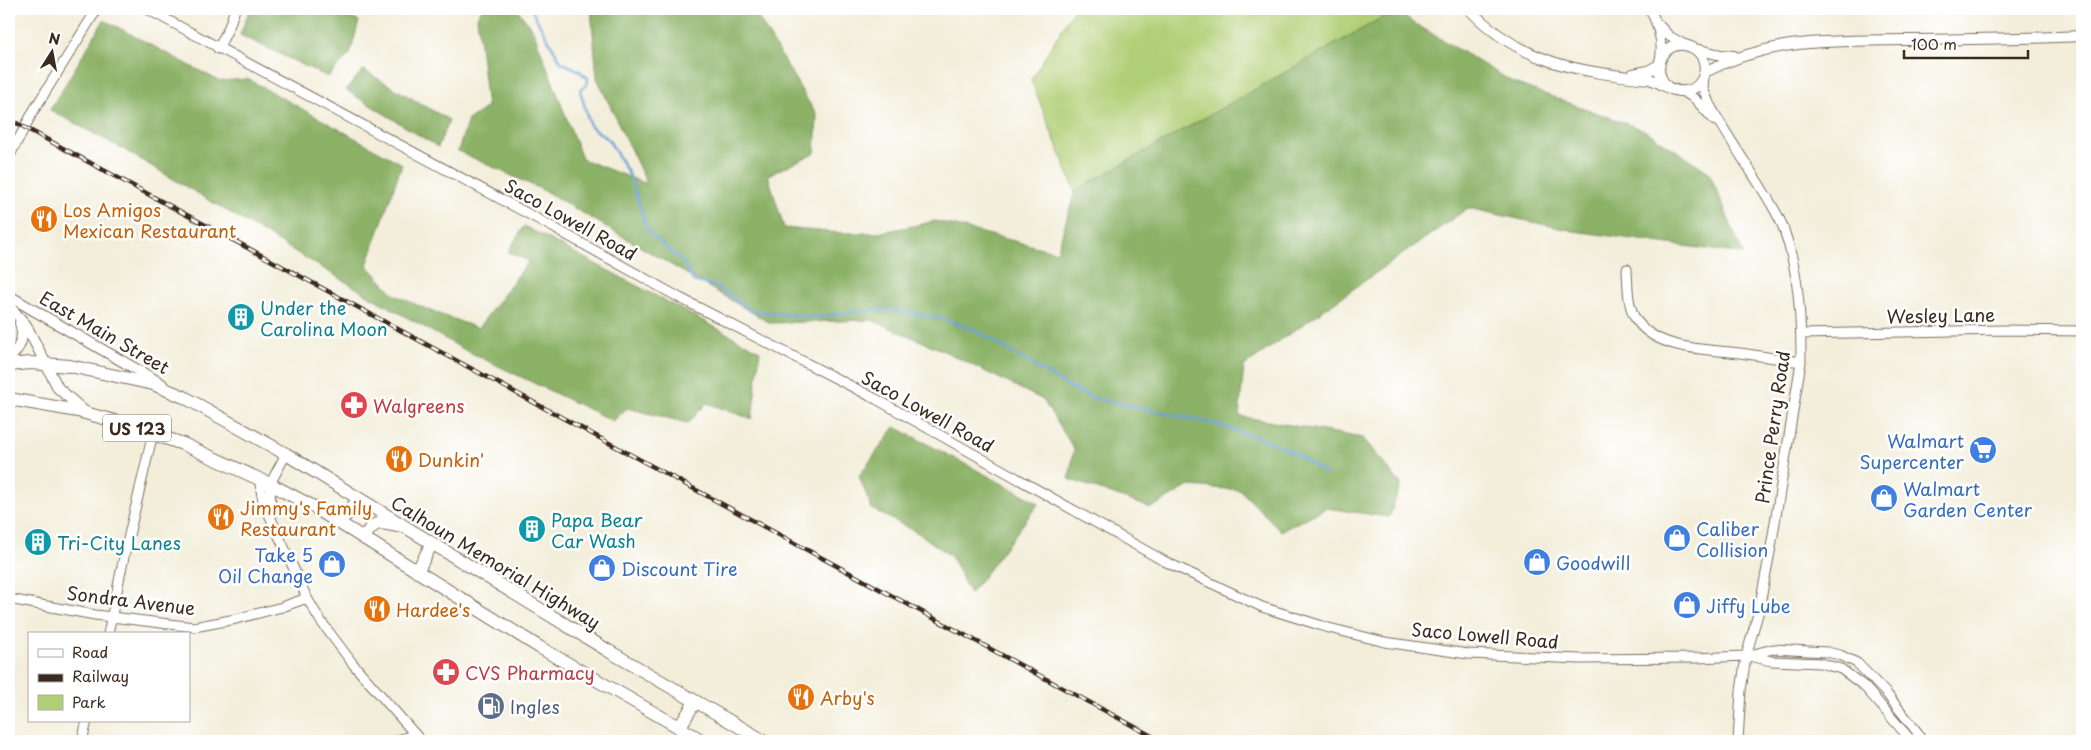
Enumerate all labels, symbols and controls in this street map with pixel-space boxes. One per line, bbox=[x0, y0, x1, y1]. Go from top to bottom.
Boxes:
text: N bbox=[47, 27, 62, 50]
north arrow bbox=[28, 28, 78, 78]
scale bar bbox=[1904, 28, 2027, 60]
text: 100 m bbox=[1911, 32, 1957, 55]
street label: Saco Lowell Road bbox=[500, 171, 642, 267]
place label: Los Amigos Mexican Restaurant bbox=[63, 196, 236, 244]
restaurant icon: Los Amigos Mexican Restaurant bbox=[29, 204, 59, 234]
street label: East Main Street bbox=[35, 284, 175, 380]
place label: Under the Carolina Moon bbox=[260, 294, 388, 342]
street label: Wesley Lane bbox=[1886, 301, 1996, 329]
building icon: Under the Carolina Moon bbox=[226, 302, 256, 332]
street label: Prince Perry Road bbox=[1748, 349, 1796, 505]
street label: Saco Lowell Road bbox=[857, 363, 999, 459]
pharmacy icon: Walgreens bbox=[339, 390, 369, 420]
place label: Walgreens bbox=[373, 392, 464, 419]
road number: US 123 bbox=[103, 414, 171, 442]
place label: Walmart Supercenter bbox=[1859, 427, 1965, 475]
supermarket icon: Walmart Supercenter bbox=[1968, 435, 1998, 465]
restaurant icon: Dunkin' bbox=[384, 444, 414, 474]
place label: Dunkin' bbox=[418, 446, 484, 473]
place label: Walmart Garden Center bbox=[1903, 475, 2033, 523]
shop icon: Walmart Garden Center bbox=[1869, 483, 1899, 513]
street label: Calhoun Memorial Highway bbox=[386, 489, 606, 635]
place label: Jimmy's Family Restaurant bbox=[240, 494, 372, 542]
restaurant icon: Jimmy's Family Restaurant bbox=[206, 502, 236, 532]
place label: Papa Bear Car Wash bbox=[551, 506, 643, 554]
building icon: Papa Bear Car Wash bbox=[517, 514, 547, 544]
place label: Caliber Collision bbox=[1696, 515, 1768, 563]
shop icon: Caliber Collision bbox=[1662, 523, 1692, 553]
building icon: Tri-City Lanes bbox=[23, 527, 53, 557]
place label: Tri-City Lanes bbox=[57, 529, 181, 556]
place label: Take 5 Oil Change bbox=[218, 541, 313, 589]
shop icon: Goodwill bbox=[1522, 547, 1552, 577]
shop icon: Take 5 Oil Change bbox=[317, 549, 347, 579]
place label: Goodwill bbox=[1556, 549, 1630, 576]
shop icon: Discount Tire bbox=[587, 553, 617, 583]
place label: Discount Tire bbox=[621, 555, 738, 582]
street label: Sondra Avenue bbox=[65, 579, 197, 621]
shop icon: Jiffy Lube bbox=[1672, 590, 1702, 620]
place label: Jiffy Lube bbox=[1706, 592, 1791, 619]
restaurant icon: Hardee's bbox=[362, 594, 392, 624]
place label: Hardee's bbox=[396, 596, 470, 623]
street label: Saco Lowell Road bbox=[1410, 615, 1560, 655]
legend bbox=[28, 632, 190, 722]
text: Road bbox=[72, 640, 108, 663]
pharmacy icon: CVS Pharmacy bbox=[431, 657, 461, 687]
place label: CVS Pharmacy bbox=[465, 659, 595, 686]
text: Railway bbox=[72, 664, 129, 687]
restaurant icon: Arby's bbox=[786, 682, 816, 712]
place label: Arby's bbox=[820, 684, 875, 711]
text: Park bbox=[72, 690, 106, 713]
fuel station icon: Ingles bbox=[476, 691, 506, 721]
place label: Ingles bbox=[510, 693, 560, 720]

